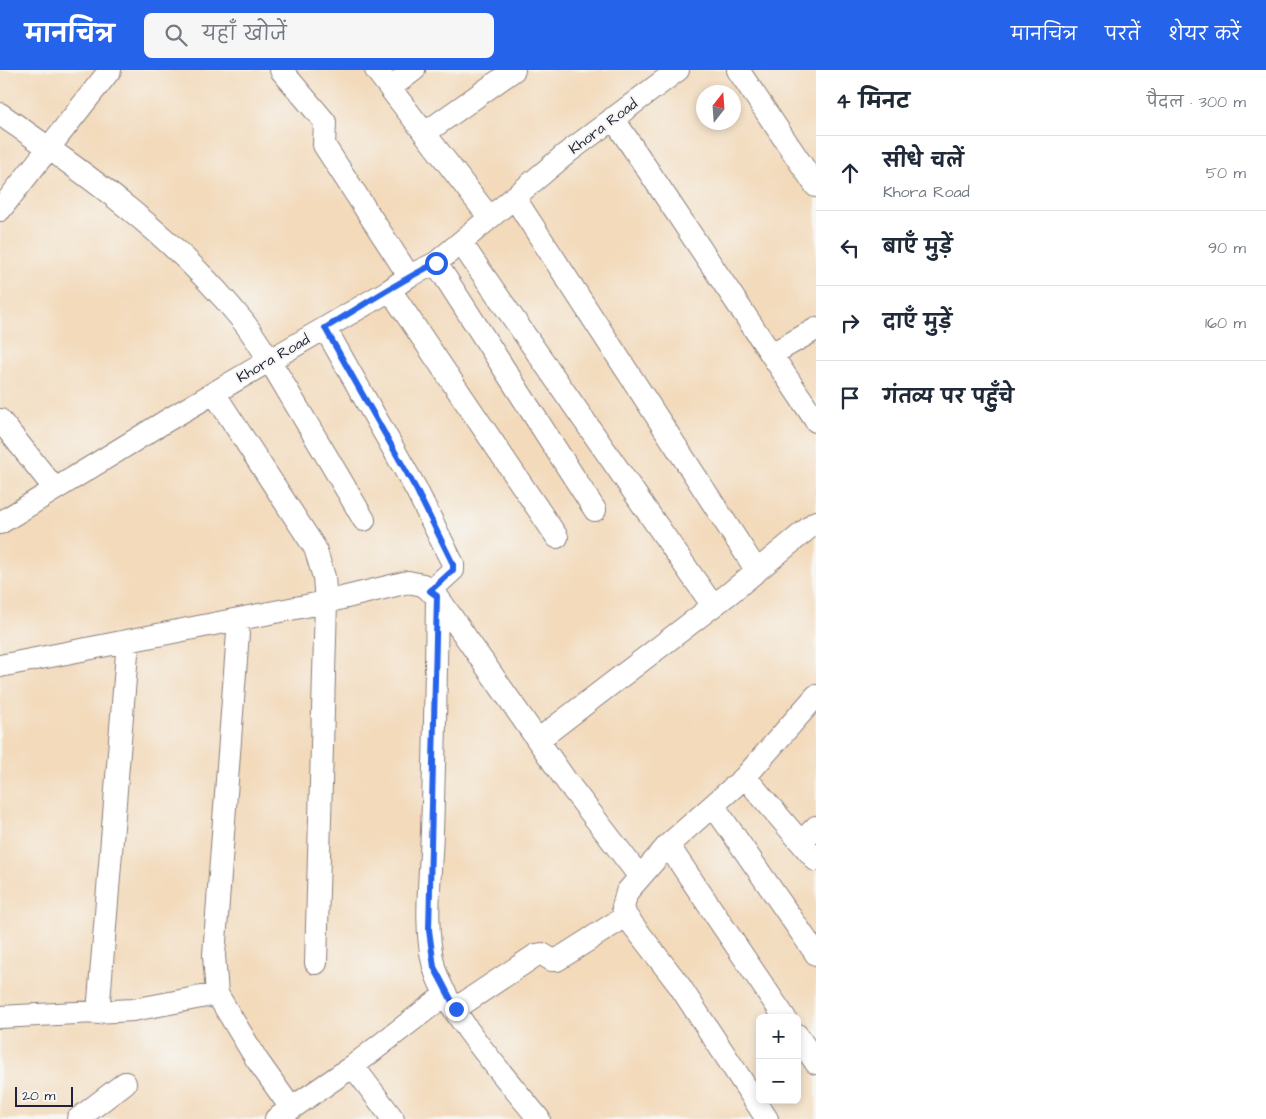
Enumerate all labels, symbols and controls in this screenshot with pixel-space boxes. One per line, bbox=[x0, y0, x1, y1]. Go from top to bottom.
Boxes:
search box bbox=[144, 13, 494, 58]
text: मानचित्र bbox=[25, 18, 114, 52]
icon: search bbox=[162, 21, 190, 49]
text: यहाँ खोजें bbox=[202, 21, 287, 48]
text: मानचित्र bbox=[1011, 22, 1077, 47]
text: परतें bbox=[1105, 22, 1140, 47]
text: शेयर करें bbox=[1168, 22, 1241, 47]
north arrow bbox=[696, 85, 741, 130]
text: 4 मिनट bbox=[836, 87, 910, 116]
text: पैदल · 300 m bbox=[1147, 91, 1246, 113]
street label: Khora Road bbox=[565, 93, 642, 159]
text: सीधे चलें bbox=[883, 148, 964, 175]
icon: ahead bbox=[836, 159, 864, 187]
text: 50 m bbox=[1206, 162, 1246, 184]
text: Khora Road bbox=[883, 181, 970, 203]
icon: left bbox=[836, 234, 864, 262]
text: बाएँ मुड़ें bbox=[883, 234, 952, 261]
text: 90 m bbox=[1208, 237, 1246, 259]
route start bbox=[425, 252, 448, 275]
icon: right bbox=[836, 309, 864, 337]
text: दाएँ मुड़ें bbox=[883, 309, 952, 336]
text: 160 m bbox=[1205, 312, 1246, 334]
street label: Khora Road bbox=[233, 329, 314, 388]
icon: arrive bbox=[836, 384, 864, 412]
text: गंतव्य पर पहुँचे bbox=[883, 384, 1014, 411]
route end bbox=[445, 998, 468, 1021]
map controls bbox=[756, 1014, 801, 1104]
button: + bbox=[756, 1014, 801, 1059]
button: − bbox=[756, 1059, 801, 1104]
scale bar bbox=[15, 1084, 72, 1107]
text: 20 m bbox=[22, 1086, 55, 1106]

